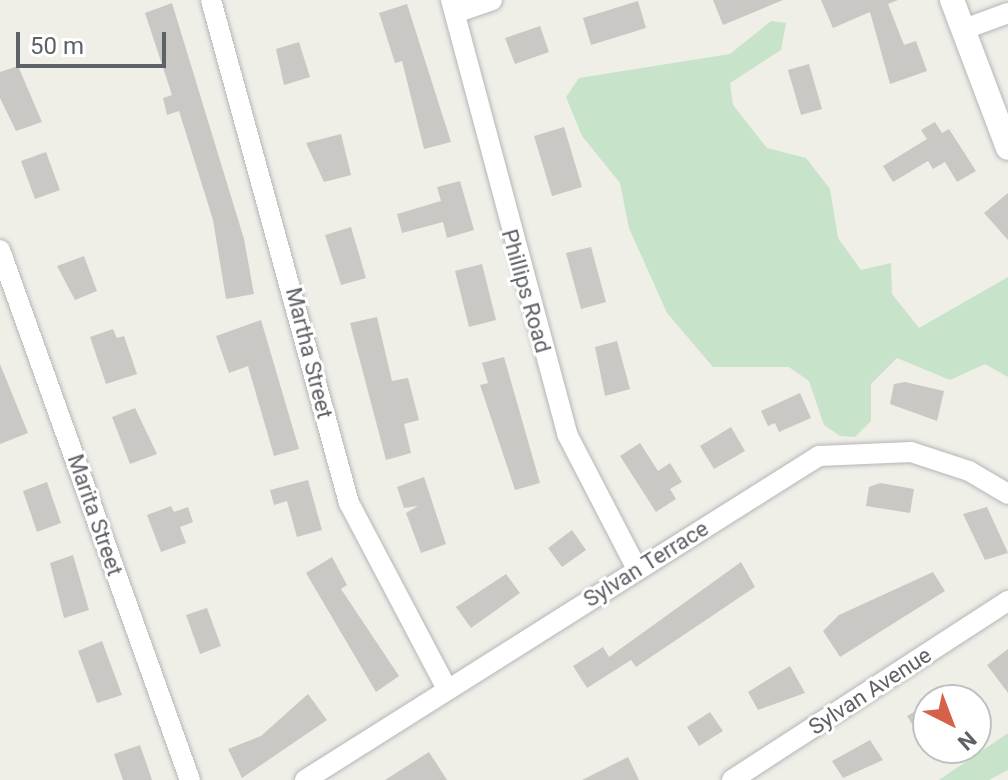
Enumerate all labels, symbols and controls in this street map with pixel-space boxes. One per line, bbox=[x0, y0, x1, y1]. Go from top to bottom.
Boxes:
scale bar bbox=[20, 16, 170, 66]
text: 50 m bbox=[30, 32, 84, 60]
street label: Phillips Road bbox=[496, 226, 556, 356]
street label: Martha Street bbox=[280, 285, 338, 421]
street label: Marita Street bbox=[62, 451, 128, 579]
street label: Sylvan Terrace bbox=[579, 515, 713, 613]
street label: Sylvan Avenue bbox=[804, 642, 936, 740]
north arrow bbox=[912, 684, 992, 764]
text: N bbox=[953, 726, 981, 755]

